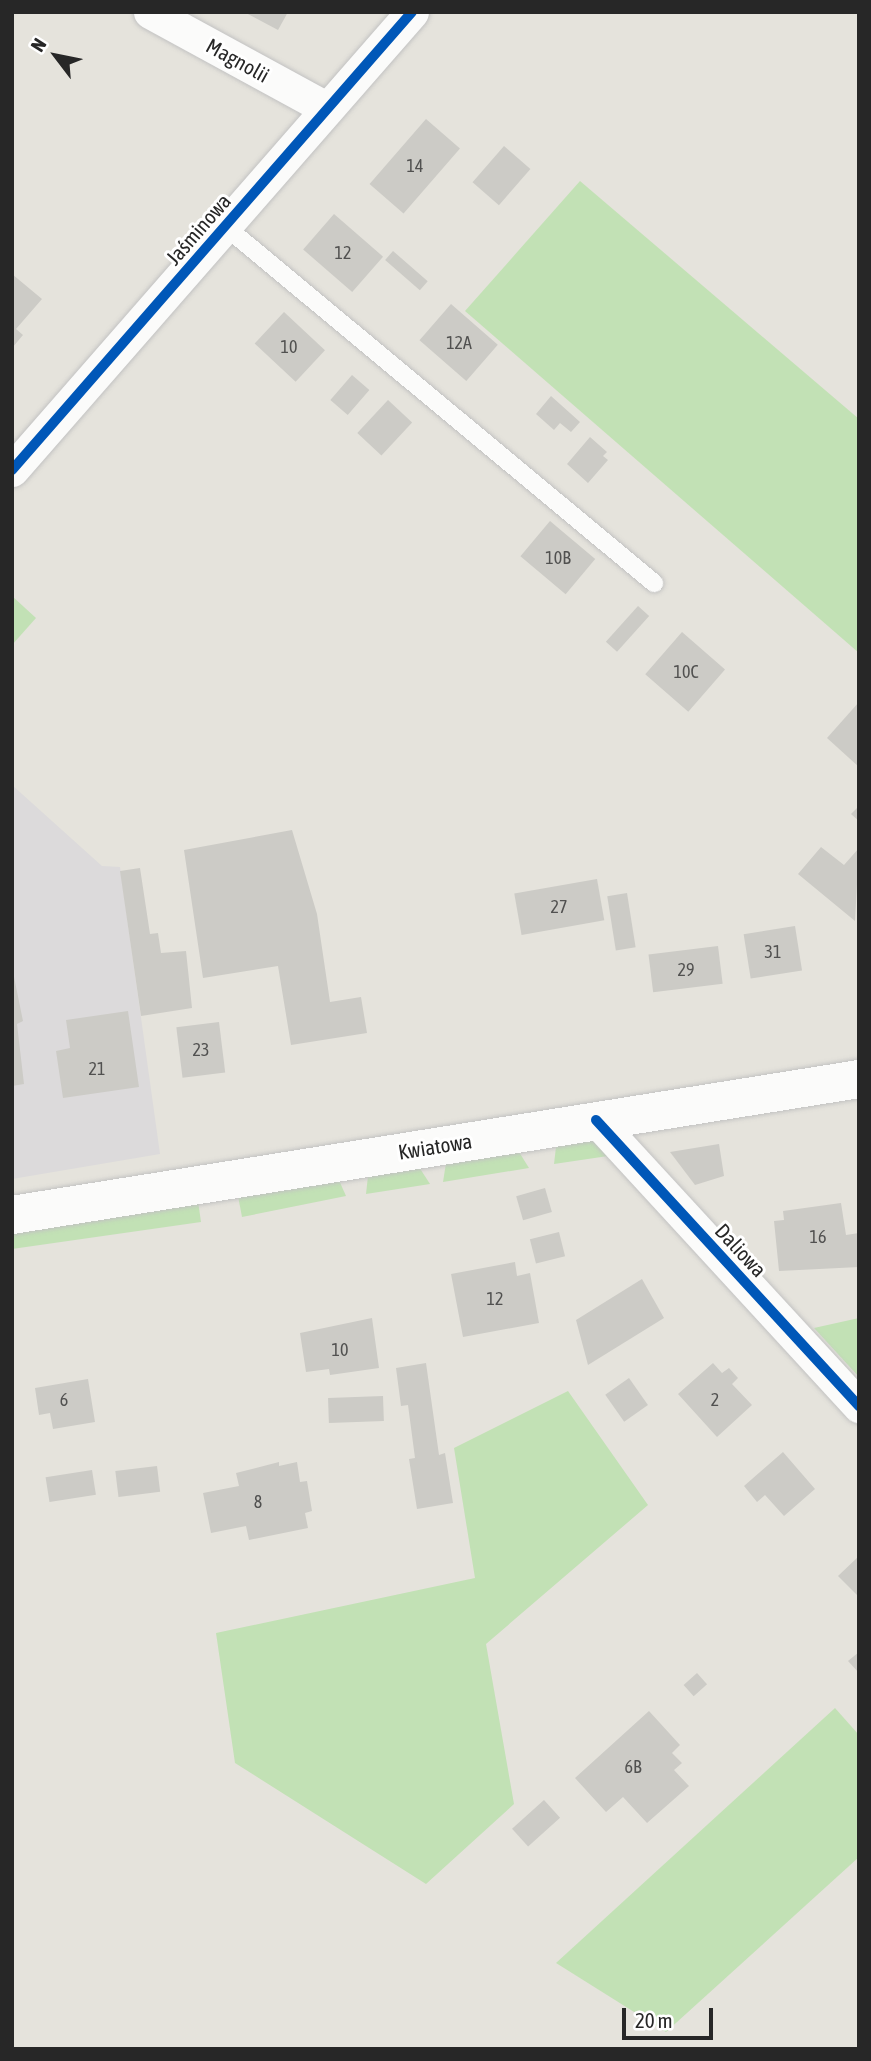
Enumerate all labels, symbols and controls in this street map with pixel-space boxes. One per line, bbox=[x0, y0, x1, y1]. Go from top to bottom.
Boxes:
north arrow bbox=[21, 21, 91, 91]
street label: Magnolii bbox=[202, 32, 274, 88]
text: N bbox=[26, 34, 50, 55]
house number: 14 bbox=[407, 155, 423, 177]
street label: Jaśminowa bbox=[160, 188, 236, 270]
house number: 12 bbox=[335, 242, 351, 264]
house number: 12A bbox=[446, 332, 472, 354]
house number: 10 bbox=[281, 336, 297, 358]
house number: 10B bbox=[545, 547, 571, 569]
house number: 10C bbox=[673, 661, 699, 683]
house number: 27 bbox=[551, 896, 567, 918]
house number: 31 bbox=[765, 941, 781, 963]
house number: 29 bbox=[678, 959, 694, 981]
house number: 23 bbox=[193, 1039, 209, 1061]
house number: 21 bbox=[89, 1058, 105, 1080]
street label: Kwiatowa bbox=[396, 1128, 474, 1164]
street label: Daliowa bbox=[710, 1218, 772, 1282]
house number: 16 bbox=[810, 1226, 826, 1248]
house number: 12 bbox=[487, 1288, 503, 1310]
house number: 10 bbox=[332, 1339, 348, 1361]
house number: 6 bbox=[60, 1389, 68, 1411]
house number: 2 bbox=[711, 1389, 719, 1411]
house number: 8 bbox=[254, 1491, 262, 1513]
house number: 6B bbox=[625, 1756, 641, 1778]
scale bar bbox=[626, 1994, 717, 2038]
text: 20 m bbox=[635, 2008, 673, 2032]

